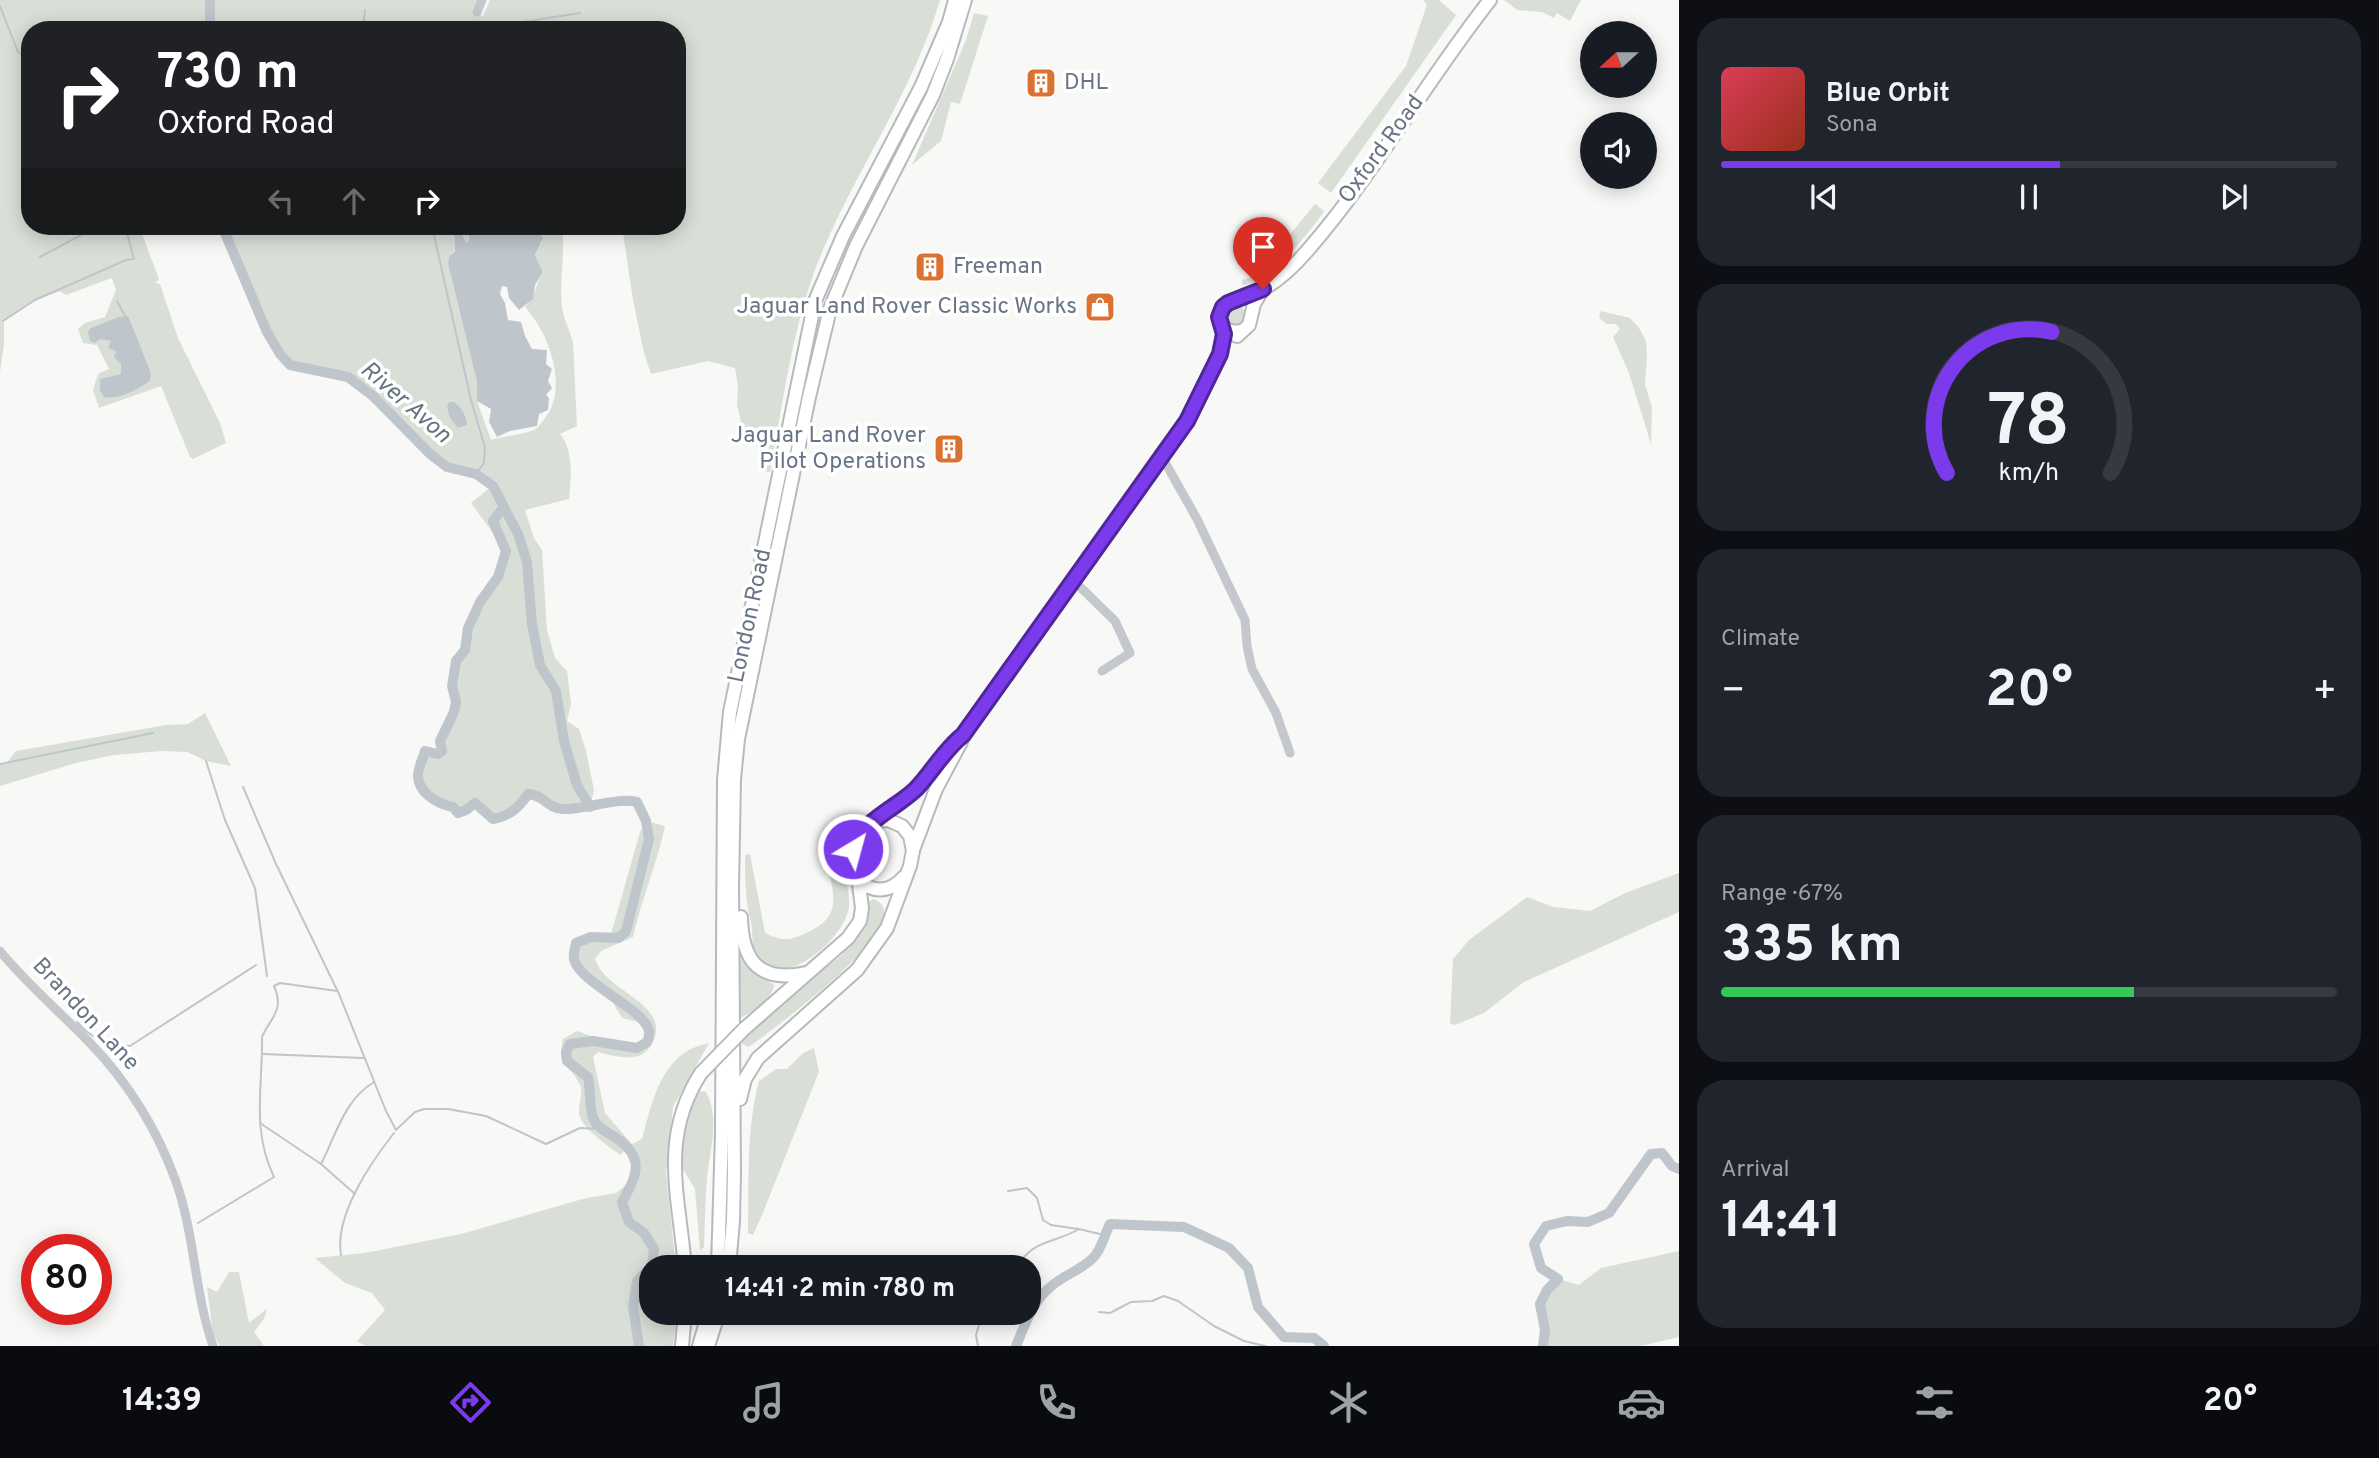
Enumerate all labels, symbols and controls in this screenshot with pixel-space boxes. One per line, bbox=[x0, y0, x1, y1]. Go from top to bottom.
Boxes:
north arrow bbox=[1580, 21, 1657, 98]
map controls bbox=[1580, 21, 1657, 189]
text: 730 m bbox=[157, 44, 299, 106]
icon: right bbox=[42, 49, 133, 140]
building icon: DHL bbox=[1024, 66, 1058, 100]
place label: DHL bbox=[1064, 69, 1109, 98]
text: Blue Orbit bbox=[1826, 78, 1950, 111]
street label: Oxford Road bbox=[1333, 90, 1431, 210]
text: Oxford Road bbox=[157, 105, 334, 145]
text: Sona bbox=[1826, 111, 1877, 140]
button: sound bbox=[1580, 112, 1657, 189]
icon: previous bbox=[1805, 178, 1843, 216]
icon: pause bbox=[2010, 178, 2048, 216]
icon: next bbox=[2215, 178, 2253, 216]
icon: left bbox=[262, 182, 300, 220]
icon: ahead bbox=[335, 182, 373, 220]
icon: right bbox=[408, 182, 446, 220]
pin bbox=[1233, 217, 1293, 289]
icon: arrive bbox=[1244, 228, 1282, 266]
building icon: Freeman bbox=[913, 250, 947, 284]
place label: Freeman bbox=[953, 253, 1043, 282]
shop icon: Jaguar Land Rover Classic Works bbox=[1083, 290, 1117, 324]
place label: Jaguar Land Rover Classic Works bbox=[736, 293, 1077, 322]
water label: River Avon bbox=[353, 355, 457, 451]
text: 78 bbox=[1988, 380, 2070, 472]
place label: Jaguar Land Rover Pilot Operations bbox=[731, 422, 926, 477]
building icon: Jaguar Land Rover Pilot Operations bbox=[932, 432, 966, 466]
text: km/h bbox=[1999, 458, 2059, 490]
street label: London Road bbox=[723, 546, 779, 686]
text: Climate bbox=[1721, 625, 1800, 654]
text: 20° bbox=[1985, 659, 2073, 725]
text: − bbox=[1721, 668, 1746, 717]
text: + bbox=[2312, 668, 2337, 717]
position arrow bbox=[816, 812, 890, 886]
text: Range · 67% bbox=[1721, 880, 1843, 909]
text: 335 km bbox=[1721, 914, 1903, 980]
street label: Brandon Lane bbox=[25, 952, 145, 1078]
text: Arrival bbox=[1721, 1156, 1790, 1185]
text: 14:41 bbox=[1721, 1190, 1842, 1256]
speed limit sign: 80 bbox=[21, 1234, 112, 1325]
text: 14:41 · 2 min · 780 m bbox=[725, 1273, 955, 1306]
icon: directions bbox=[446, 1378, 495, 1427]
icon: music bbox=[739, 1378, 788, 1427]
icon: phone bbox=[1032, 1378, 1081, 1427]
icon: climate bbox=[1324, 1378, 1373, 1427]
icon: car bbox=[1617, 1378, 1666, 1427]
icon: filters bbox=[1910, 1378, 1959, 1427]
text: 14:39 bbox=[122, 1382, 202, 1422]
text: 20° bbox=[2203, 1382, 2257, 1422]

